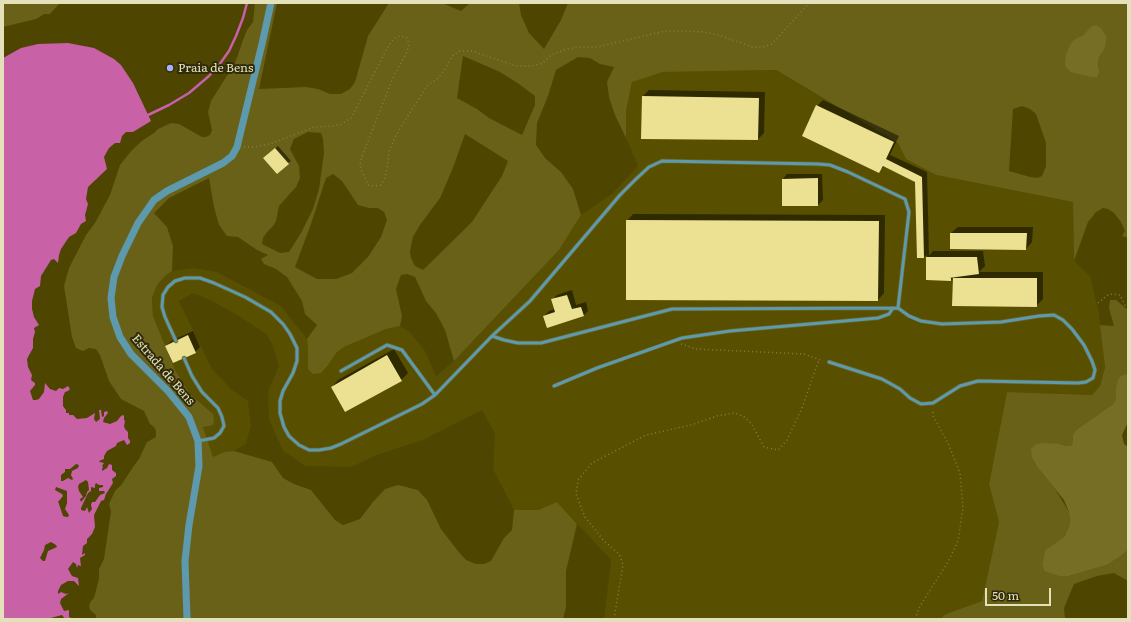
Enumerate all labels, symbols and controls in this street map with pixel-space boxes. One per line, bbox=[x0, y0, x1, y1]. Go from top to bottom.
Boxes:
place label: Praia de Bens bbox=[178, 61, 253, 75]
marker: Praia de Bens bbox=[165, 63, 175, 73]
street label: Estrada de Bens bbox=[128, 332, 198, 408]
scale bar bbox=[987, 580, 1053, 606]
text: 50 m bbox=[992, 586, 1019, 604]

